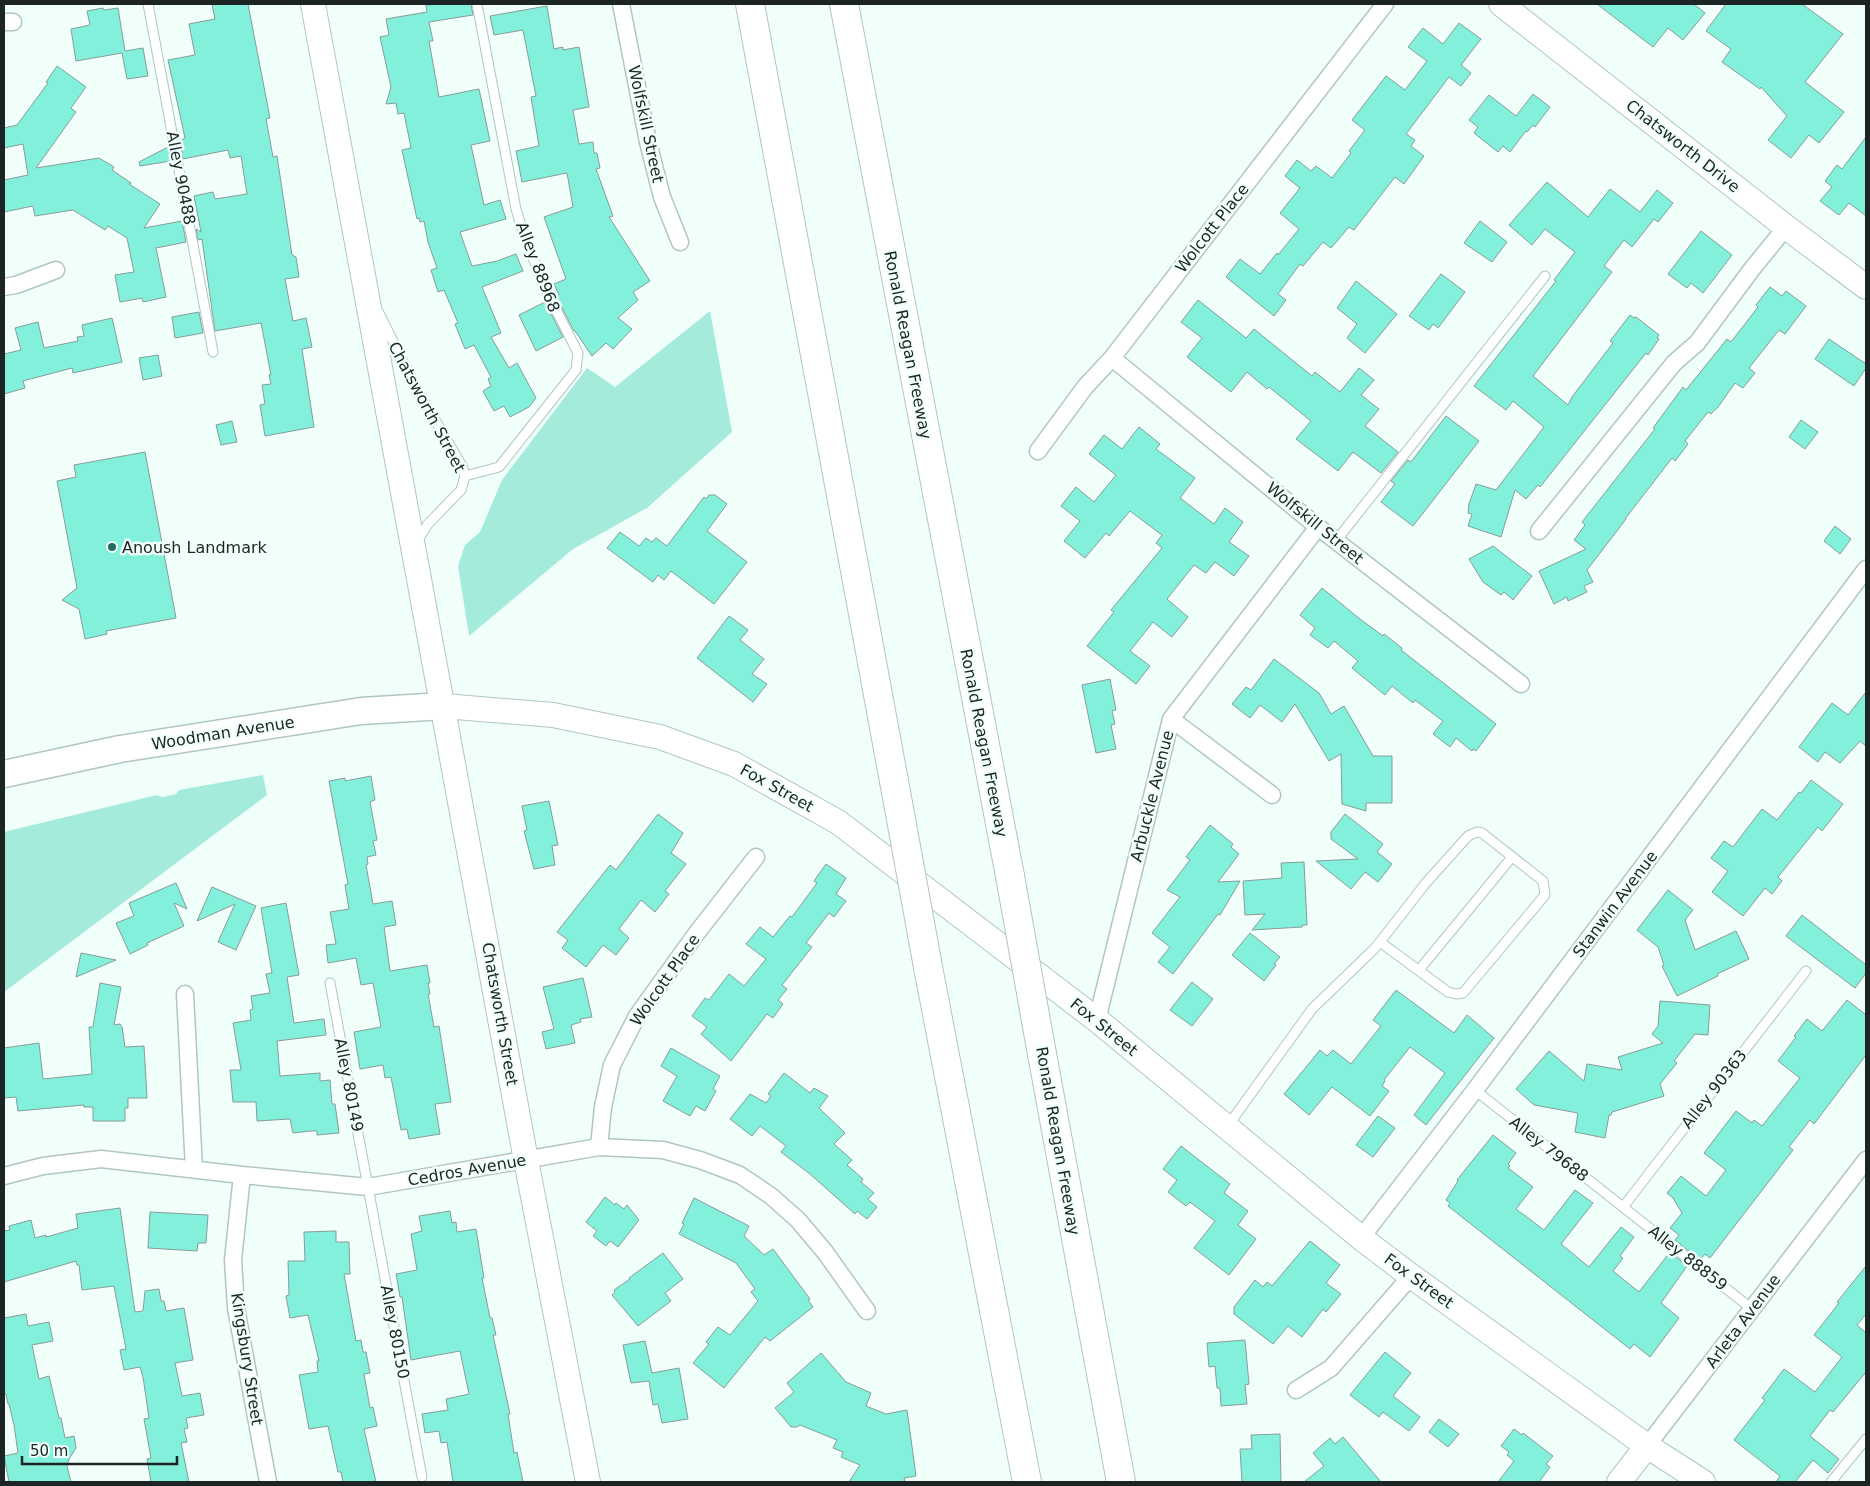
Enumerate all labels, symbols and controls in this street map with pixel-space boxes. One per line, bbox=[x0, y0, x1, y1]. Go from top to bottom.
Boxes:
street label: Wolfskill Street bbox=[624, 64, 668, 184]
street label: Chatsworth Drive bbox=[1622, 96, 1744, 196]
street label: Alley 90488 bbox=[163, 129, 199, 227]
street label: Wolcott Place bbox=[1171, 180, 1253, 276]
street label: Alley 88968 bbox=[512, 219, 564, 315]
street label: Ronald Reagan Freeway bbox=[880, 249, 936, 441]
street label: Chatsworth Street bbox=[385, 338, 469, 476]
street label: Wolfskill Street bbox=[1263, 478, 1367, 568]
place label: Anoush Landmark bbox=[122, 538, 268, 557]
marker: Anoush Landmark bbox=[106, 541, 118, 553]
street label: Ronald Reagan Freeway bbox=[956, 647, 1012, 839]
street label: Woodman Avenue bbox=[150, 712, 296, 754]
street label: Arbuckle Avenue bbox=[1126, 728, 1178, 864]
street label: Fox Street bbox=[737, 760, 817, 816]
street label: Stanwin Avenue bbox=[1569, 847, 1661, 961]
street label: Wolcott Place bbox=[626, 930, 704, 1030]
street label: Chatsworth Street bbox=[478, 941, 522, 1087]
street label: Fox Street bbox=[1067, 994, 1141, 1060]
street label: Alley 80149 bbox=[331, 1036, 367, 1134]
street label: Ronald Reagan Freeway bbox=[1032, 1045, 1084, 1237]
street label: Alley 90363 bbox=[1677, 1046, 1751, 1132]
street label: Alley 79688 bbox=[1506, 1112, 1592, 1186]
street label: Cedros Avenue bbox=[406, 1150, 528, 1190]
street label: Alley 88859 bbox=[1645, 1221, 1731, 1295]
street label: Fox Street bbox=[1381, 1249, 1457, 1313]
street label: Arleta Avenue bbox=[1702, 1270, 1784, 1372]
street label: Alley 80150 bbox=[377, 1283, 413, 1381]
street label: Kingsbury Street bbox=[227, 1292, 267, 1426]
scale bar bbox=[22, 1434, 178, 1466]
text: 50 m bbox=[30, 1442, 68, 1460]

